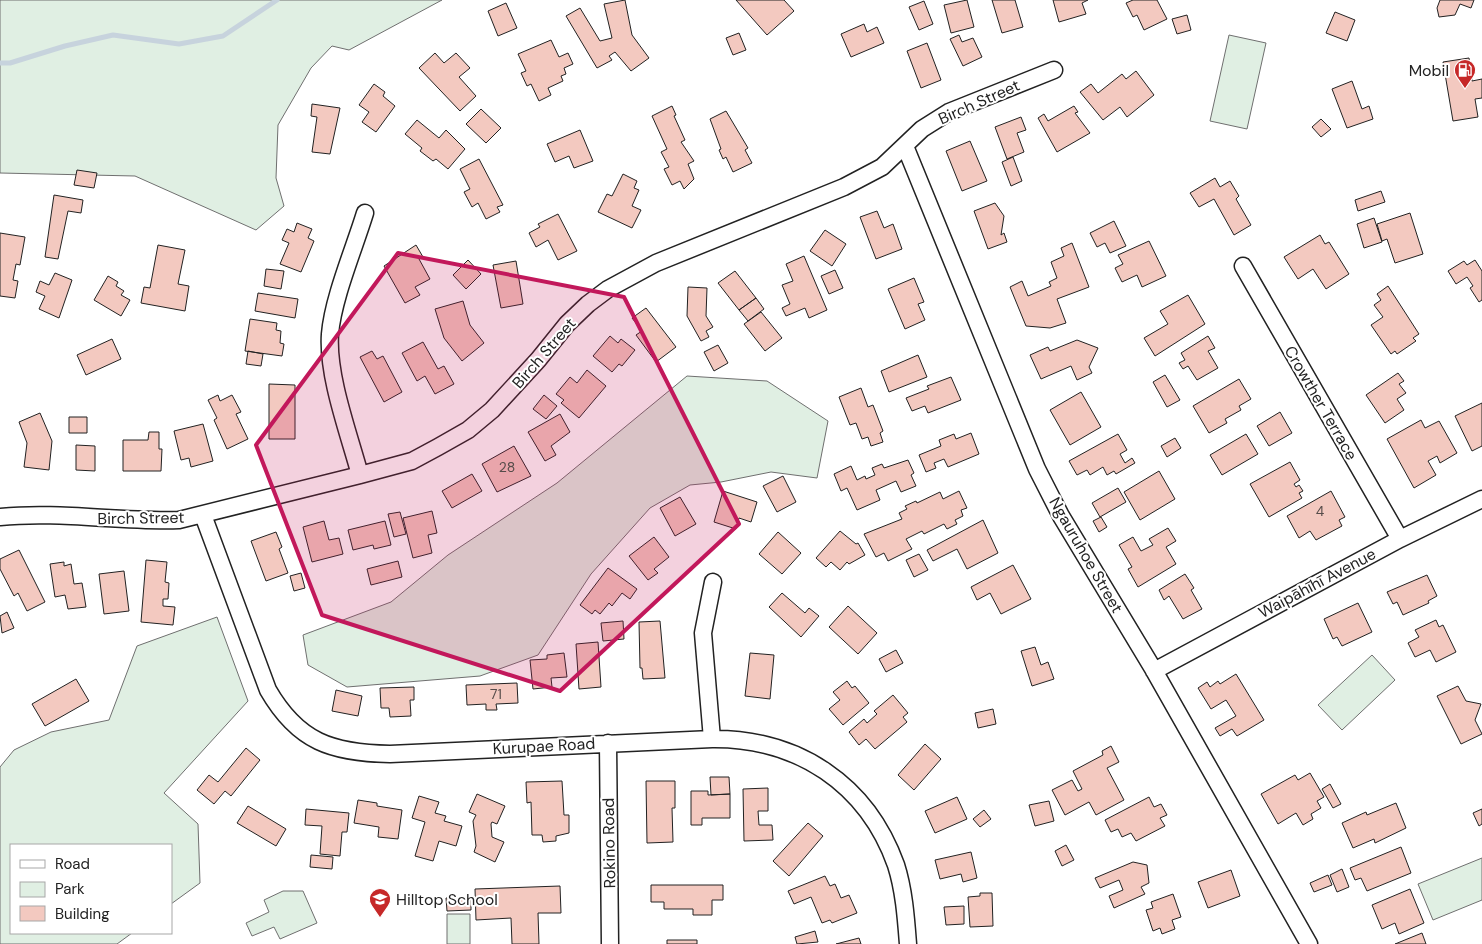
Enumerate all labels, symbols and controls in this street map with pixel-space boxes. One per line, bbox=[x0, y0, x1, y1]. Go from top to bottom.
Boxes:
fuel station icon: Mobil bbox=[1453, 58, 1477, 89]
place label: Mobil bbox=[1409, 60, 1449, 81]
street label: Birch Street bbox=[935, 75, 1023, 129]
street label: Birch Street bbox=[508, 313, 580, 393]
street label: Crowther Terrace bbox=[1280, 342, 1362, 464]
house number: 28 bbox=[499, 458, 515, 476]
street label: Ngauruhoe Street bbox=[1044, 493, 1128, 617]
house number: 4 bbox=[1316, 502, 1325, 520]
street label: Birch Street bbox=[97, 507, 185, 529]
street label: Waipāhīhī Avenue bbox=[1255, 543, 1379, 623]
house number: 71 bbox=[490, 685, 502, 703]
street label: Kurupae Road bbox=[492, 733, 596, 759]
street label: Rokino Road bbox=[598, 798, 620, 888]
legend bbox=[10, 844, 172, 934]
text: Road bbox=[55, 854, 90, 874]
text: Park bbox=[55, 879, 85, 899]
school or university icon: Hilltop School bbox=[368, 887, 392, 918]
place label: Hilltop School bbox=[396, 889, 498, 910]
text: Building bbox=[55, 904, 110, 924]

